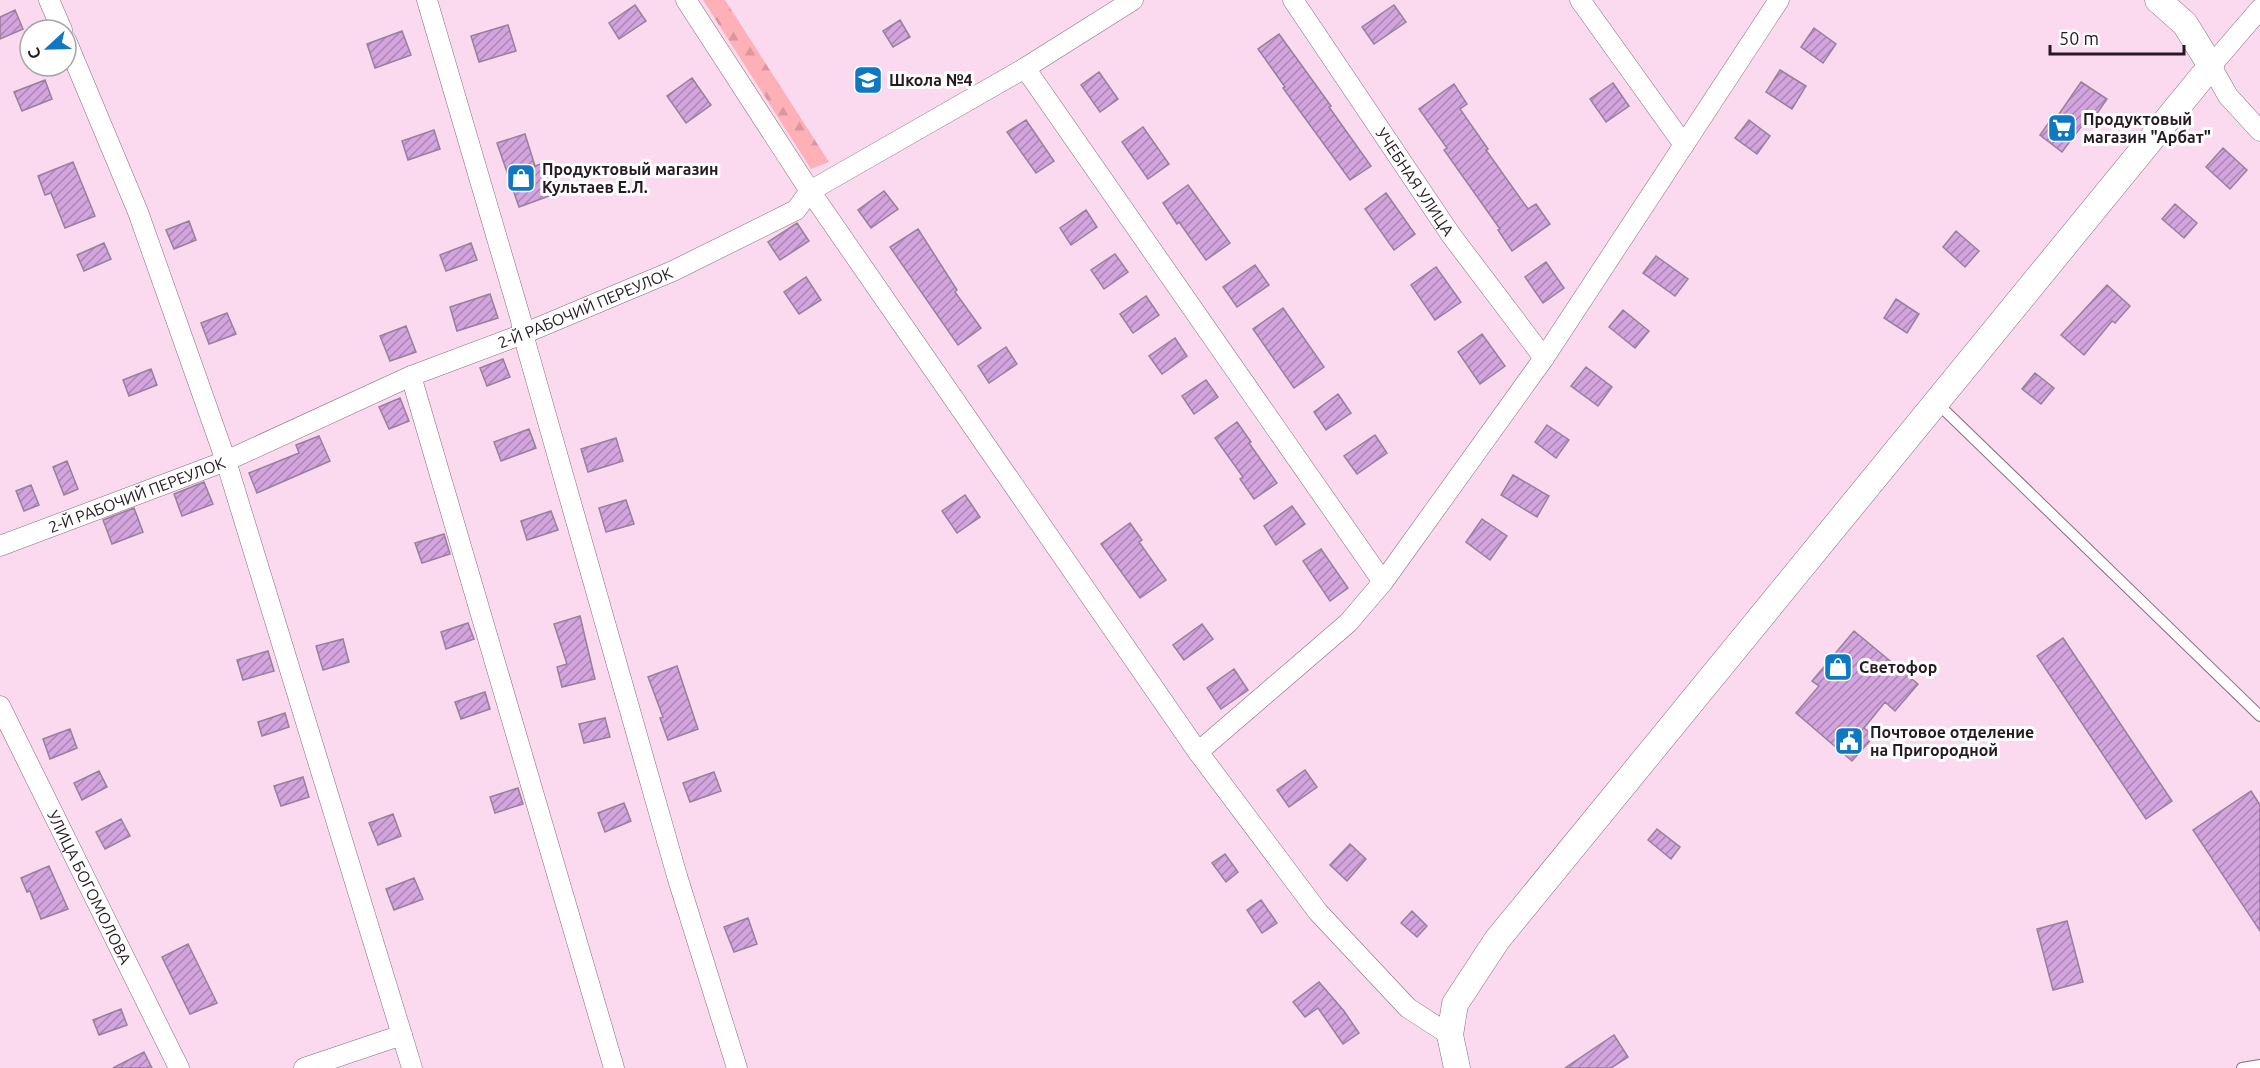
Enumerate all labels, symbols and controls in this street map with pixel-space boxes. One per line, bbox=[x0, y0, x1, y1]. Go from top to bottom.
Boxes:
north arrow bbox=[18, 18, 78, 78]
scale bar bbox=[2050, 18, 2184, 56]
text: 50 m bbox=[2059, 28, 2099, 48]
text: С bbox=[24, 46, 44, 62]
school or university icon: Школа №4 bbox=[852, 64, 884, 96]
place label: Школа №4 bbox=[889, 71, 973, 89]
place label: Продуктовый магазин "Арбат" bbox=[2083, 110, 2211, 146]
supermarket icon: Продуктовый магазин "Арбат" bbox=[2046, 112, 2078, 144]
street label: УЧЕБНАЯ УЛИЦА bbox=[1373, 124, 1458, 240]
place label: Продуктовый магазин Культаев Е.Л. bbox=[542, 160, 719, 196]
shop icon: Продуктовый магазин Культаев Е.Л. bbox=[505, 162, 537, 194]
street label: 2-Й РАБОЧИЙ ПЕРЕУЛОК bbox=[495, 263, 675, 352]
street label: 2-Й РАБОЧИЙ ПЕРЕУЛОК bbox=[46, 453, 228, 536]
shop icon: Светофор bbox=[1822, 651, 1854, 683]
place label: Светофор bbox=[1859, 658, 1937, 676]
place label: Почтовое отделение на Пригородной bbox=[1870, 723, 2034, 759]
public building icon: Почтовое отделение на Пригородной bbox=[1833, 725, 1865, 757]
street label: УЛИЦА БОГОМОЛОВА bbox=[44, 807, 135, 967]

